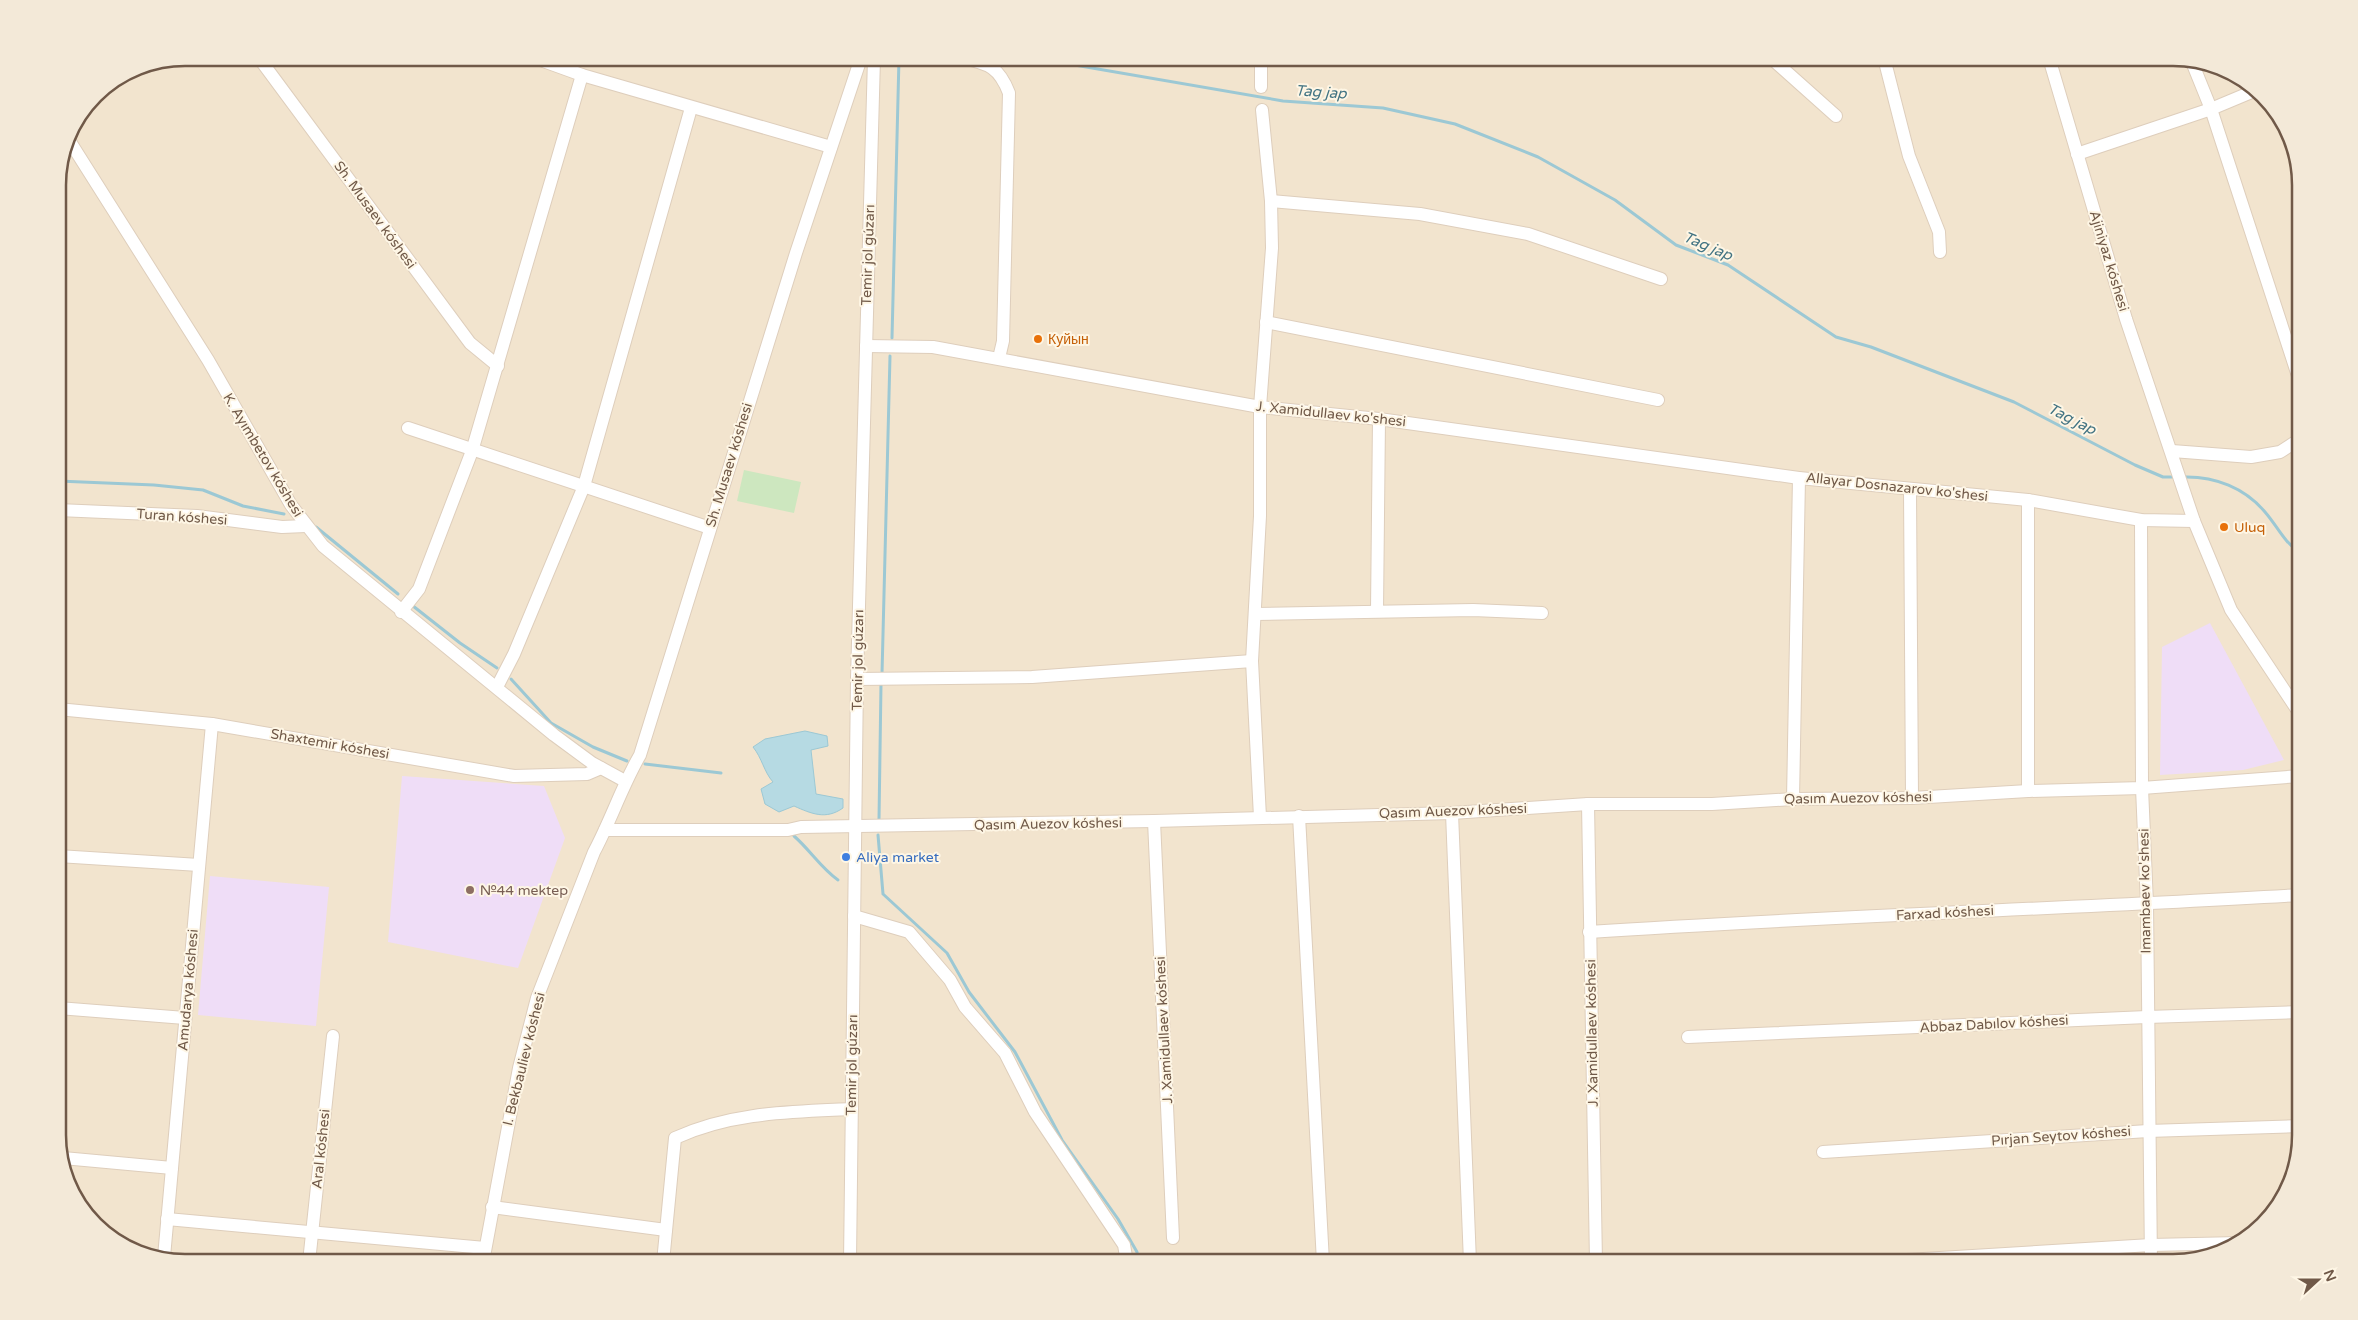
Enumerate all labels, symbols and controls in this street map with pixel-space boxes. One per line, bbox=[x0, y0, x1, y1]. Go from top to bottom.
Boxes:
water label: Tag jap bbox=[1295, 81, 1349, 103]
street label: Sh. Musaev kóshesi bbox=[330, 158, 420, 272]
street label: Temir jol gúzarı bbox=[858, 204, 878, 306]
street label: Ajiniyaz kóshesi bbox=[2086, 208, 2132, 314]
water label: Tag jap bbox=[1681, 228, 1737, 265]
place label: Куйын bbox=[1048, 331, 1089, 348]
marker: Куйын bbox=[1032, 333, 1044, 345]
street label: K. Ayımbetov kóshesi bbox=[219, 390, 307, 520]
street label: J. Xamidullaev ko'shesi bbox=[1255, 398, 1407, 430]
water label: Tag jap bbox=[2045, 399, 2100, 439]
street label: Sh. Musaev kóshesi bbox=[702, 401, 756, 529]
street label: Allayar Dosnazarov ko'shesi bbox=[1805, 469, 1989, 505]
street label: Turan kóshesi bbox=[136, 505, 228, 529]
place label: Uluq bbox=[2234, 519, 2265, 536]
marker: Uluq bbox=[2218, 521, 2230, 533]
street label: Temir jol gúzarı bbox=[849, 609, 867, 711]
street label: Shaxtemir kóshesi bbox=[269, 725, 391, 763]
street label: Qasım Auezov kóshesi bbox=[1784, 788, 1932, 808]
street label: Qasım Auezov kóshesi bbox=[1379, 800, 1527, 822]
street label: Qasım Auezov kóshesi bbox=[974, 814, 1122, 834]
street label: Imambaev ko'shesi bbox=[2135, 828, 2155, 954]
place label: Aliya market bbox=[856, 849, 940, 866]
marker: Aliya market bbox=[840, 851, 852, 863]
place label: №44 mektep bbox=[480, 882, 568, 899]
marker: №44 mektep bbox=[464, 884, 476, 896]
street label: Farxad kóshesi bbox=[1896, 902, 1994, 924]
street label: Amudarya kóshesi bbox=[174, 928, 202, 1052]
street label: J. Xamidullaev kóshesi bbox=[1152, 956, 1176, 1104]
street label: J. Xamidullaev kóshesi bbox=[1582, 959, 1602, 1107]
street label: I. Bekbauliev kóshesi bbox=[499, 991, 549, 1127]
street label: Abbaz Dabılov kóshesi bbox=[1919, 1012, 2069, 1036]
street label: Temir jol gúzarı bbox=[843, 1014, 861, 1116]
street label: Aral kóshesi bbox=[308, 1108, 334, 1190]
street label: Pırjan Seytov kóshesi bbox=[1991, 1123, 2131, 1149]
north arrow bbox=[2293, 1255, 2343, 1305]
text: N bbox=[2320, 1267, 2340, 1284]

